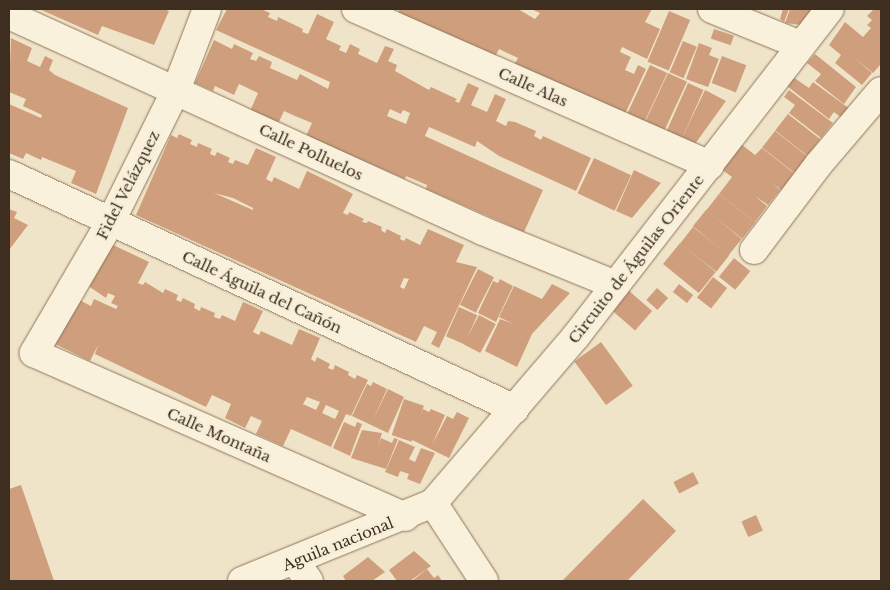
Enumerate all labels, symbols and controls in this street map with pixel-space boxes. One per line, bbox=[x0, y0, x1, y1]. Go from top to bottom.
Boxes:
street label: Calle Alas bbox=[495, 64, 571, 110]
street label: Calle Polluelos bbox=[256, 120, 366, 184]
street label: Fidel Velázquez bbox=[93, 127, 163, 243]
street label: Circuito de Águilas Oriente bbox=[564, 171, 708, 347]
street label: Calle Águila del Cañón bbox=[179, 247, 345, 337]
street label: Calle Montaña bbox=[164, 404, 274, 466]
street label: Aguila nacional bbox=[280, 513, 396, 575]

